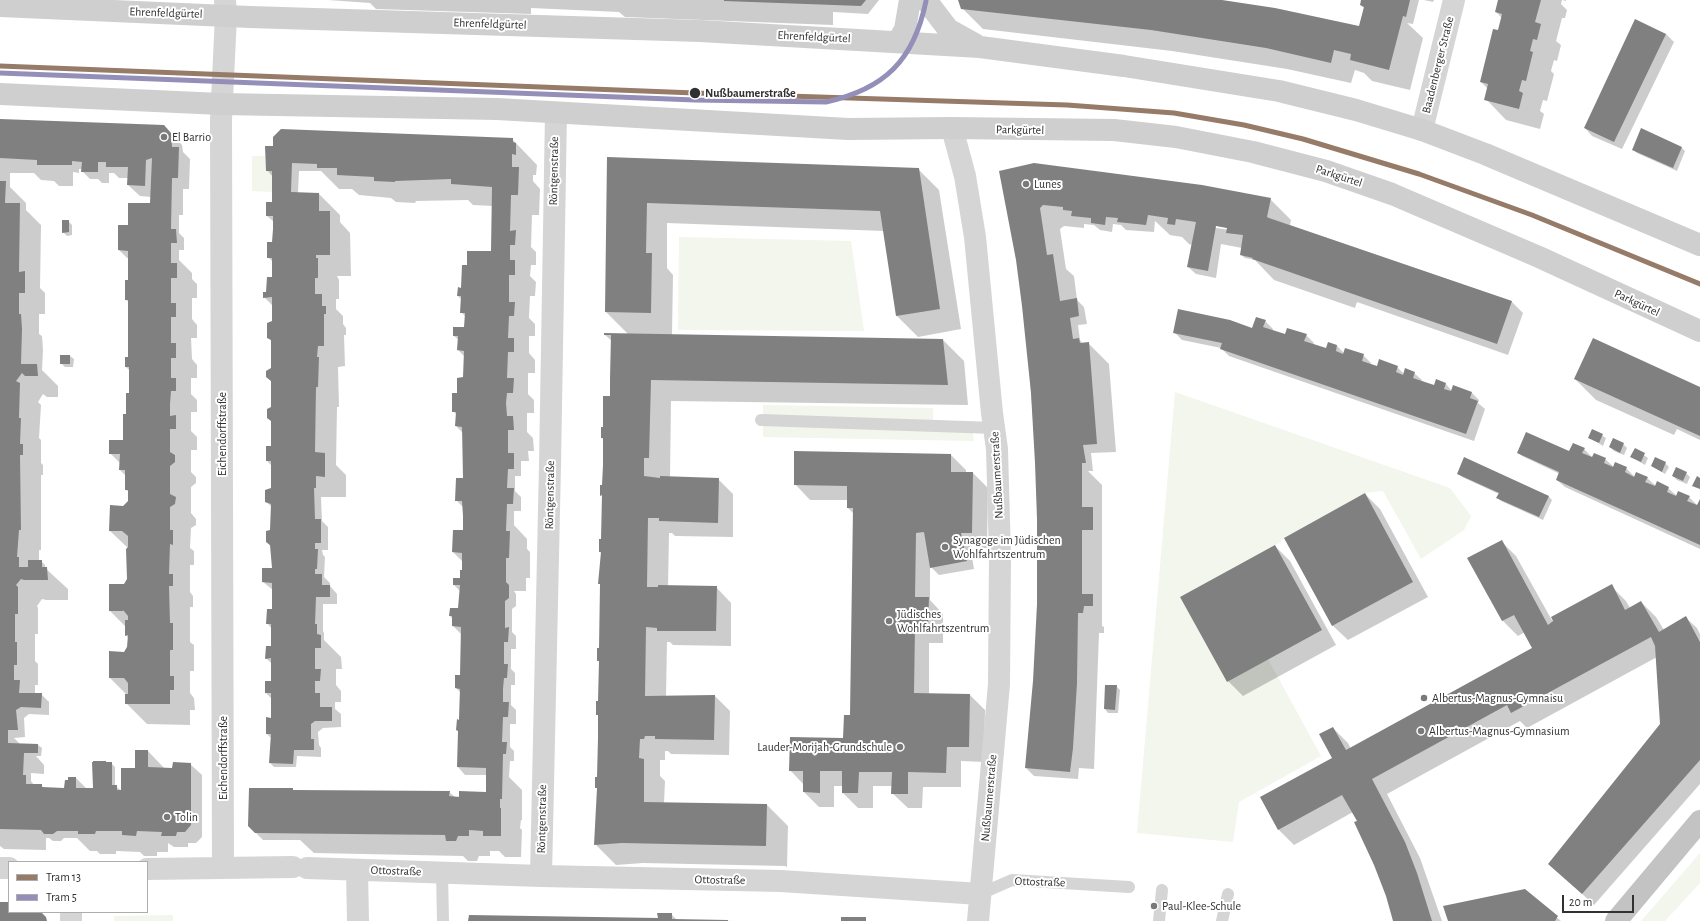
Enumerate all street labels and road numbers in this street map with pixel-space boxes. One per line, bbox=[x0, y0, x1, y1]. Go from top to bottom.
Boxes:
street label: Ehrenfeldgürtel bbox=[129, 5, 203, 21]
street label: Baadenberger Straße bbox=[1419, 15, 1457, 115]
street label: Ehrenfeldgürtel bbox=[453, 16, 527, 32]
street label: Ehrenfeldgürtel bbox=[777, 28, 851, 46]
street label: Parkgürtel bbox=[996, 122, 1044, 138]
street label: Röntgenstraße bbox=[546, 136, 562, 206]
street label: Parkgürtel bbox=[1314, 162, 1364, 190]
street label: Parkgürtel bbox=[1612, 286, 1662, 320]
street label: Eichendorffstraße bbox=[215, 392, 229, 476]
street label: Nußbaumerstraße bbox=[988, 431, 1006, 519]
street label: Röntgenstraße bbox=[542, 460, 558, 530]
street label: Eichendorffstraße bbox=[216, 716, 230, 800]
street label: Nußbaumerstraße bbox=[978, 754, 1000, 842]
street label: Röntgenstraße bbox=[534, 784, 550, 854]
street label: Ottostraße bbox=[370, 863, 422, 879]
street label: Ottostraße bbox=[695, 872, 745, 888]
street label: Ottostraße bbox=[1014, 874, 1066, 890]

